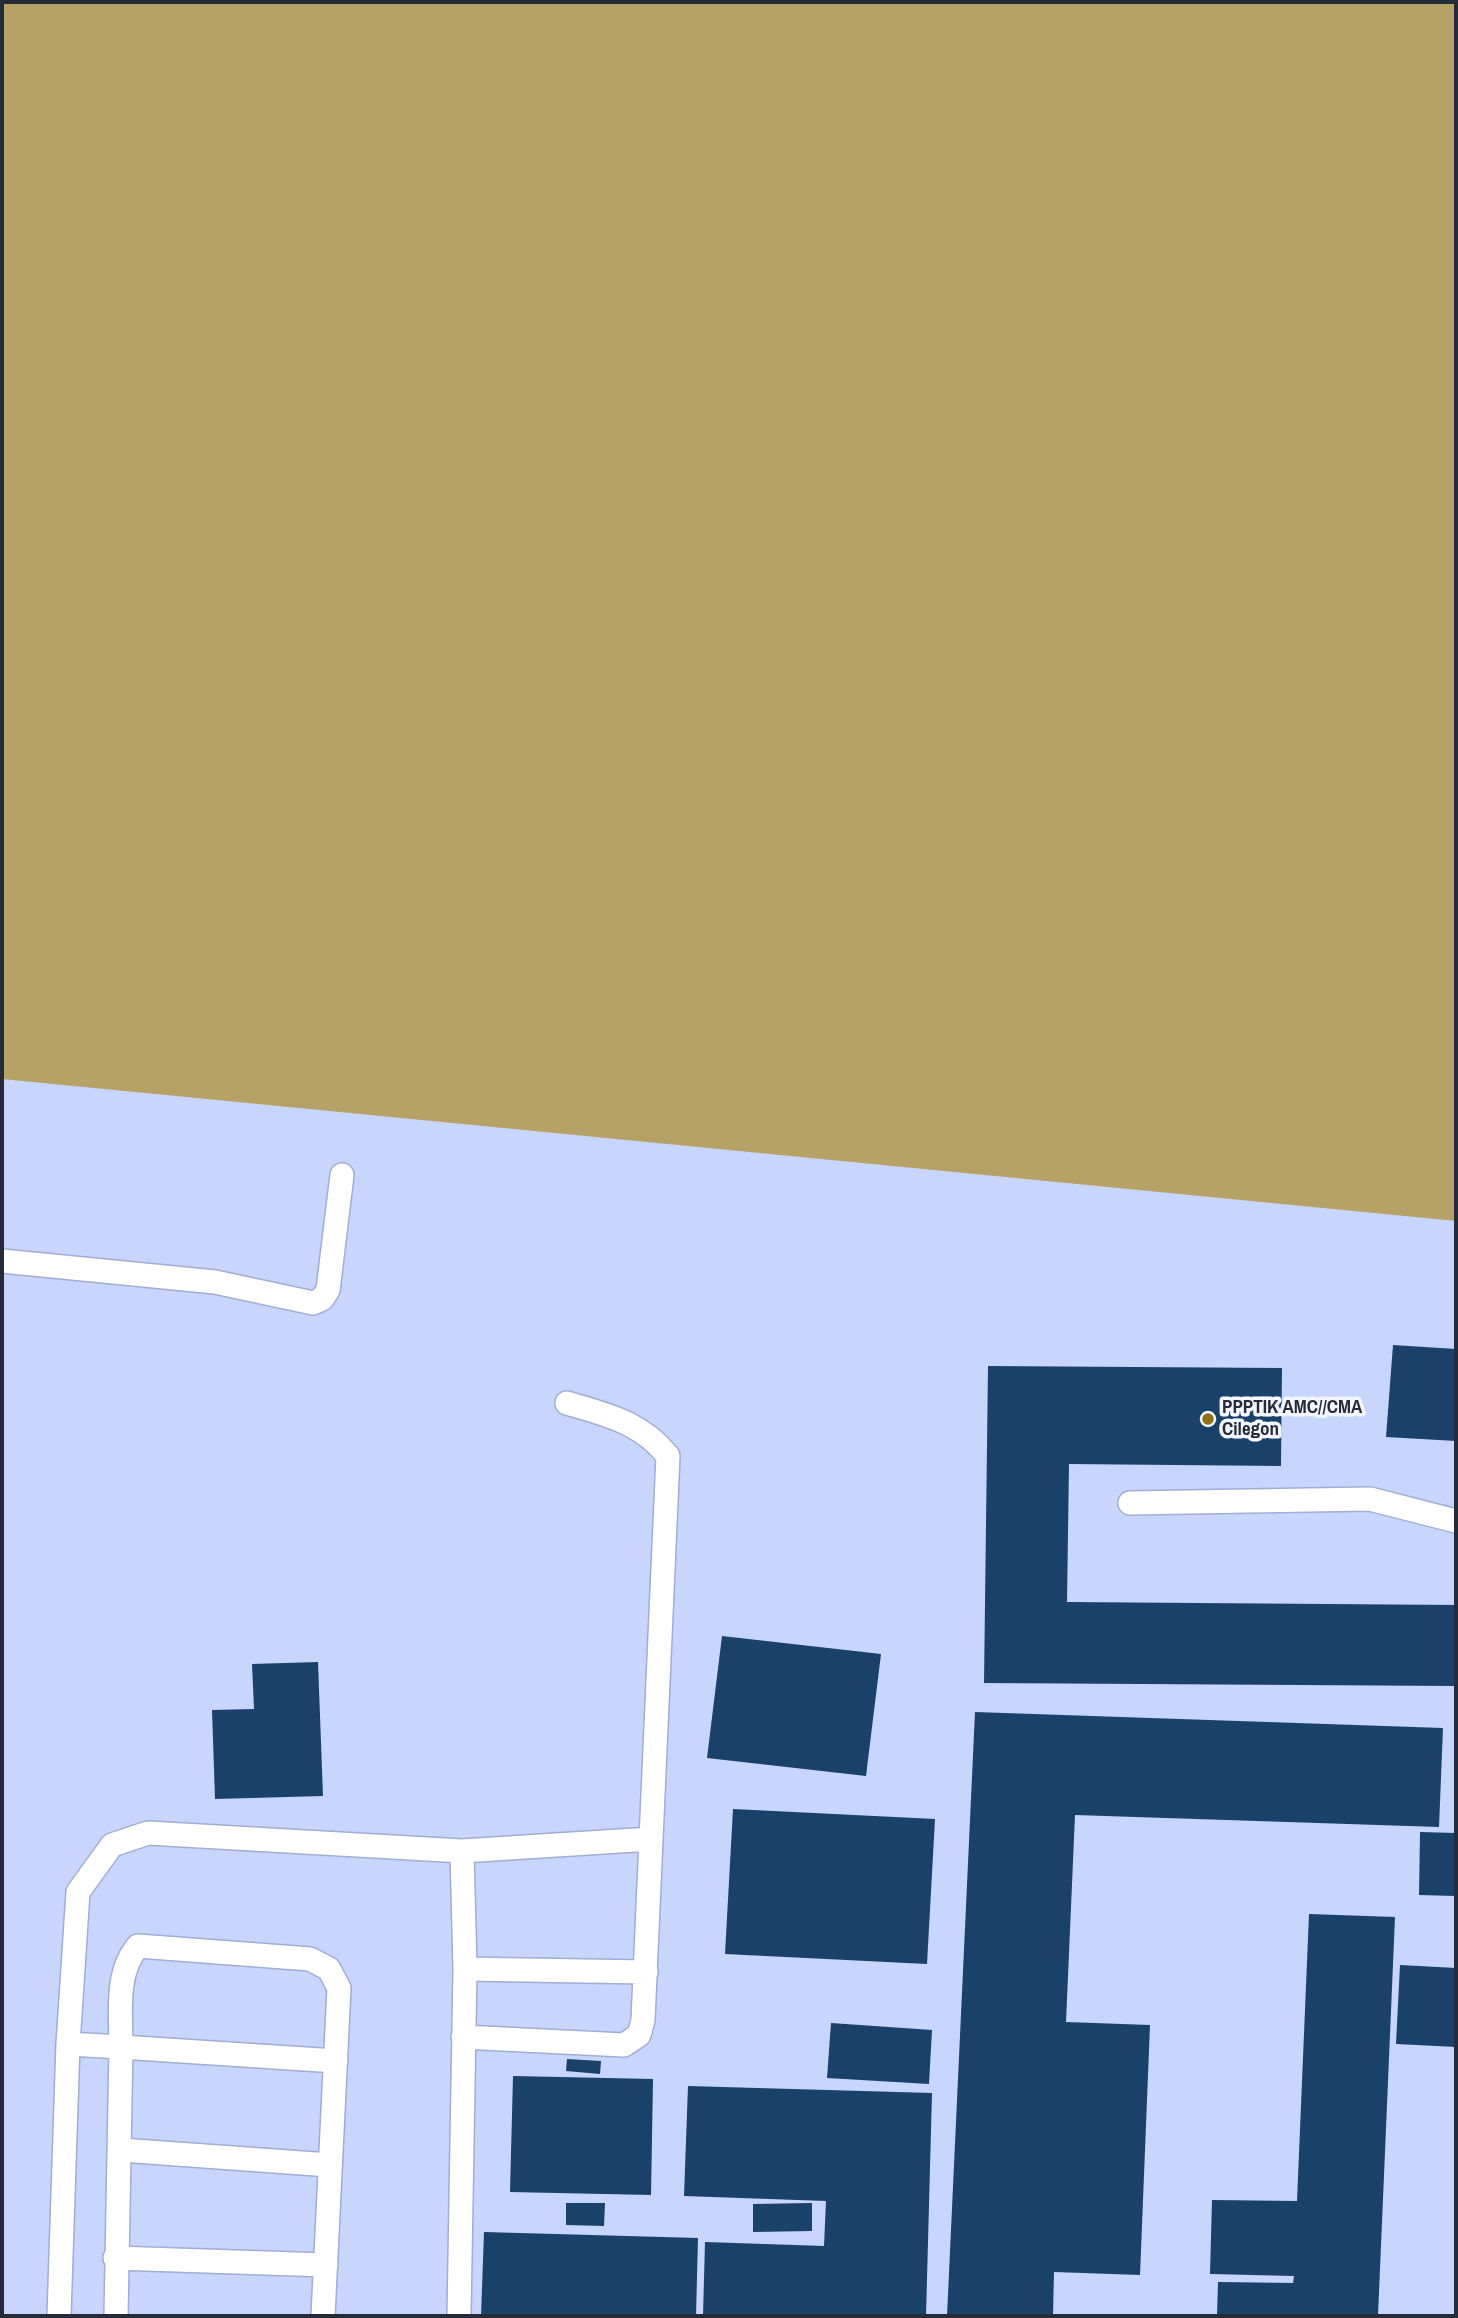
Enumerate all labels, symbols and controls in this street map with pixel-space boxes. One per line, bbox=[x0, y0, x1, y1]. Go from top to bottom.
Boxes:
place label: PPPTIK AMC//CMA Cilegon bbox=[1222, 1397, 1362, 1441]
marker: PPPTIK AMC//CMA Cilegon bbox=[1200, 1411, 1216, 1427]

